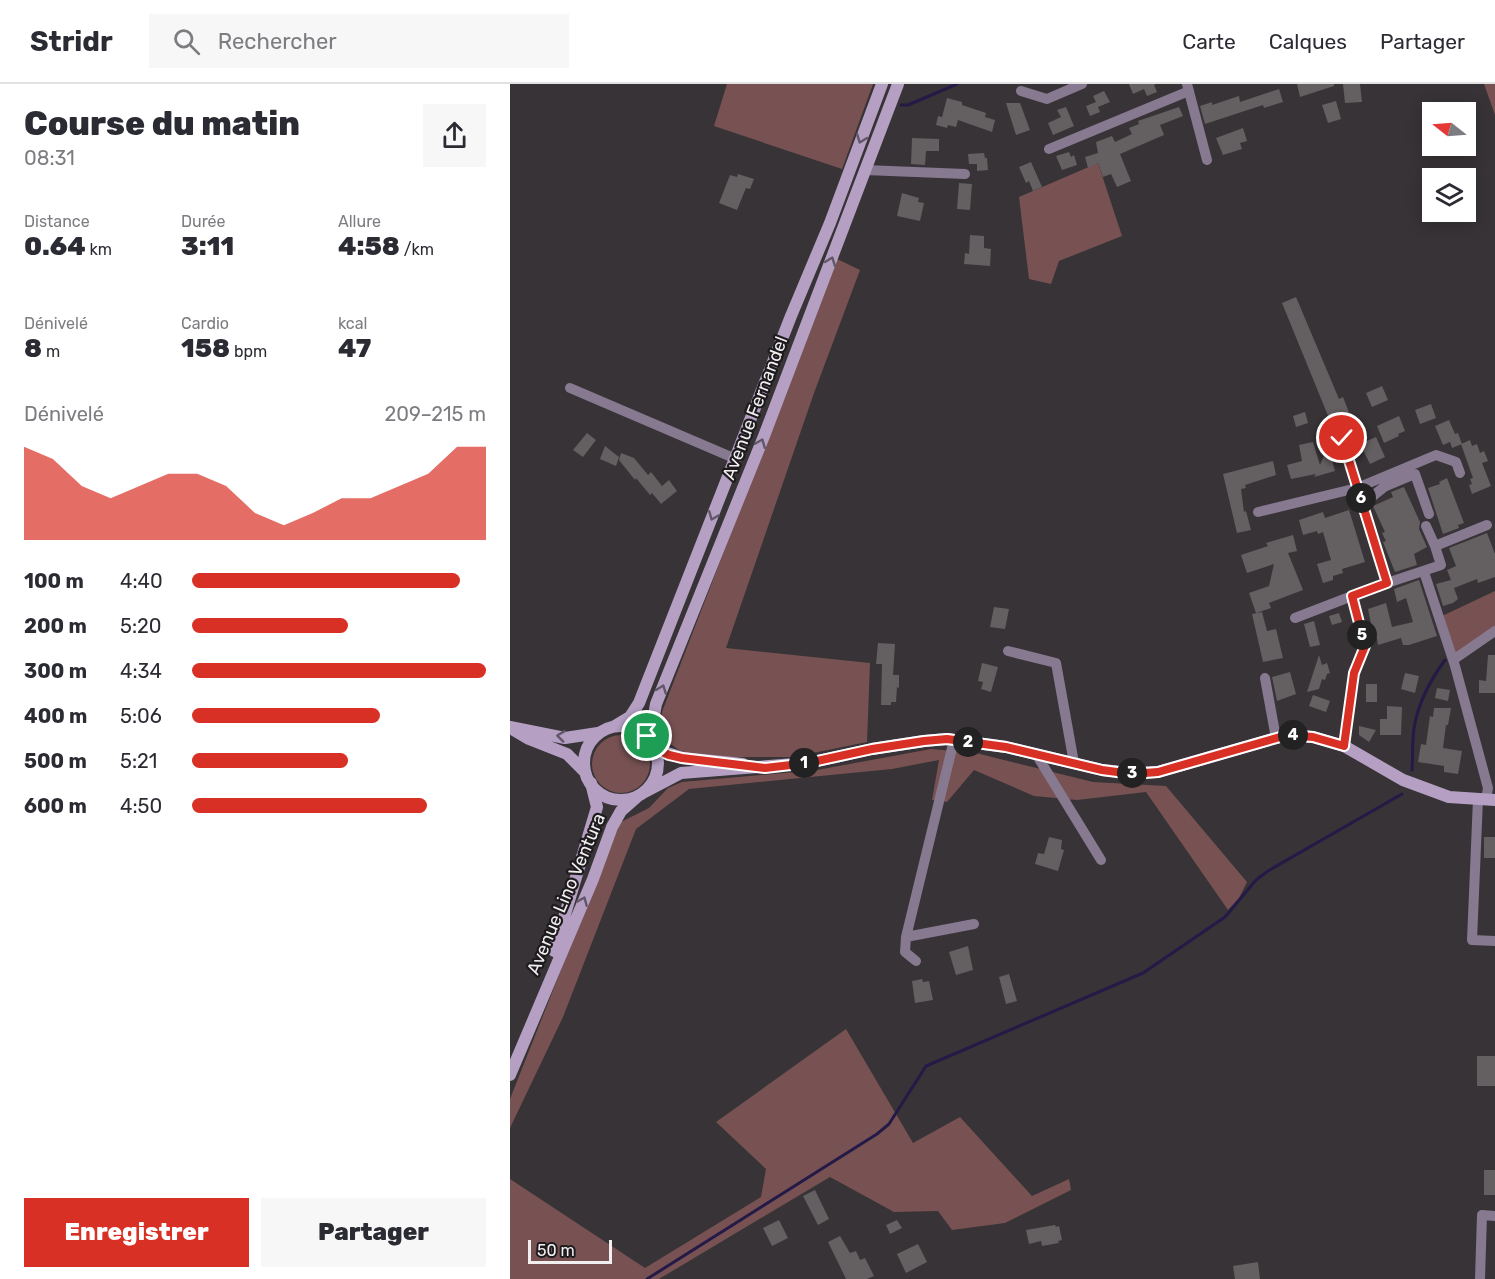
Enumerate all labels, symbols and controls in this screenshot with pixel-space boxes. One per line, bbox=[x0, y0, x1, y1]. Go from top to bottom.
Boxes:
search box bbox=[149, 14, 569, 68]
text: Stridr bbox=[30, 25, 113, 58]
icon: search bbox=[170, 25, 203, 58]
text: Rechercher bbox=[218, 28, 337, 55]
text: Carte bbox=[1182, 29, 1236, 54]
text: Calques bbox=[1269, 29, 1347, 54]
text: Partager bbox=[1380, 29, 1465, 54]
north arrow bbox=[1422, 102, 1476, 156]
map controls bbox=[1422, 102, 1476, 222]
text: Course du matin bbox=[24, 104, 300, 143]
button: share bbox=[423, 104, 486, 167]
one-way arrow bbox=[856, 133, 869, 144]
text: 08:31 bbox=[24, 146, 75, 170]
button: layers bbox=[1422, 168, 1476, 222]
text: Distance bbox=[24, 212, 90, 231]
text: Durée bbox=[181, 212, 226, 231]
text: Allure bbox=[338, 212, 381, 231]
text: 0.64 bbox=[24, 231, 86, 262]
text: 3:11 bbox=[181, 231, 234, 262]
text: 4:58 bbox=[338, 231, 400, 262]
text: km bbox=[86, 240, 112, 259]
text: /km bbox=[400, 240, 434, 259]
one-way arrow bbox=[823, 256, 836, 267]
text: Dénivelé bbox=[24, 314, 88, 333]
text: Cardio bbox=[181, 314, 229, 333]
text: kcal bbox=[338, 314, 367, 333]
text: 8 bbox=[24, 333, 42, 364]
text: 158 bbox=[181, 333, 230, 364]
text: 47 bbox=[338, 333, 371, 364]
street label: Avenue Fernandel bbox=[718, 333, 792, 483]
text: m bbox=[42, 342, 60, 361]
text: bpm bbox=[230, 342, 267, 361]
text: Dénivelé bbox=[24, 402, 104, 426]
text: 209–215 m bbox=[384, 402, 486, 426]
pin bbox=[1316, 412, 1367, 463]
icon: check bbox=[1325, 421, 1358, 454]
one-way arrow bbox=[754, 439, 766, 450]
pin: 6 bbox=[1346, 483, 1376, 513]
text: 6 bbox=[1356, 488, 1366, 507]
one-way arrow bbox=[708, 509, 720, 520]
text: 100 m bbox=[24, 569, 84, 593]
text: 4:40 bbox=[120, 569, 163, 593]
text: 200 m bbox=[24, 614, 87, 638]
text: 5:20 bbox=[120, 614, 161, 638]
pin: 5 bbox=[1347, 620, 1377, 650]
text: 5 bbox=[1357, 625, 1367, 644]
text: 300 m bbox=[24, 659, 87, 683]
text: 4:34 bbox=[120, 659, 162, 683]
one-way arrow bbox=[655, 684, 668, 694]
text: 400 m bbox=[24, 704, 87, 728]
text: 5:06 bbox=[120, 704, 162, 728]
pin bbox=[621, 710, 672, 761]
icon: arrive bbox=[630, 719, 663, 752]
pin: 4 bbox=[1278, 720, 1308, 750]
text: 4 bbox=[1288, 725, 1298, 744]
pin: 2 bbox=[953, 727, 983, 757]
one-way arrow bbox=[556, 730, 566, 743]
text: 2 bbox=[963, 732, 973, 751]
pin: 1 bbox=[789, 748, 819, 778]
text: 500 m bbox=[24, 749, 87, 773]
text: 5:21 bbox=[120, 749, 157, 773]
text: 1 bbox=[800, 753, 808, 772]
pin: 3 bbox=[1117, 758, 1147, 788]
text: 3 bbox=[1127, 763, 1137, 782]
text: 600 m bbox=[24, 794, 87, 818]
text: 4:50 bbox=[120, 794, 162, 818]
street label: Avenue Lino Ventura bbox=[522, 810, 610, 978]
one-way arrow bbox=[576, 896, 588, 907]
button: Enregistrer bbox=[24, 1198, 249, 1267]
button: Partager bbox=[261, 1198, 486, 1267]
scale bar bbox=[528, 1237, 612, 1264]
text: 50 m bbox=[537, 1241, 575, 1260]

